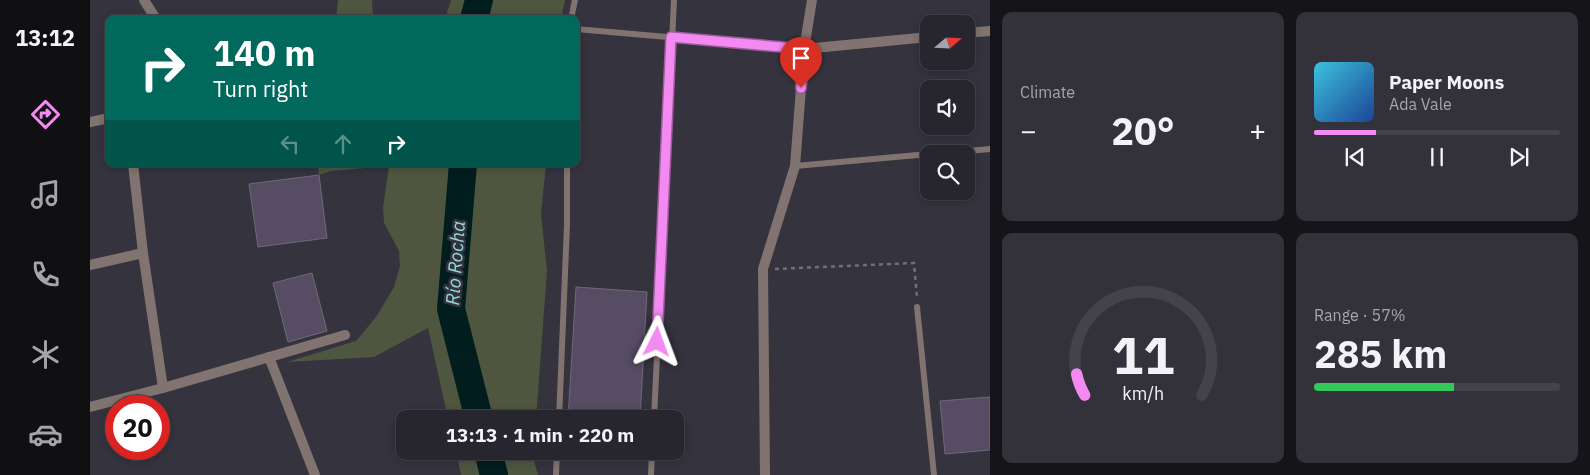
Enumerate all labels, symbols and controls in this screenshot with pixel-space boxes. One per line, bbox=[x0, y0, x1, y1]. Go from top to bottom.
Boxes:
north arrow bbox=[920, 15, 975, 70]
map controls bbox=[920, 15, 975, 200]
text: 13:12 bbox=[15, 23, 75, 52]
text: 140 m bbox=[213, 30, 316, 76]
icon: right bbox=[130, 35, 195, 100]
pin bbox=[780, 37, 822, 88]
icon: arrive bbox=[787, 44, 815, 72]
text: Paper Moons bbox=[1389, 70, 1504, 94]
text: Turn right bbox=[213, 74, 308, 103]
button: sound bbox=[920, 80, 975, 135]
text: Climate bbox=[1020, 82, 1075, 102]
text: Ada Vale bbox=[1389, 94, 1452, 114]
icon: directions bbox=[28, 97, 63, 132]
text: 20° bbox=[1111, 106, 1175, 155]
text: − bbox=[1020, 112, 1037, 149]
text: + bbox=[1249, 112, 1266, 149]
icon: left bbox=[276, 130, 304, 158]
icon: ahead bbox=[329, 130, 357, 158]
icon: right bbox=[382, 130, 410, 158]
icon: previous bbox=[1341, 143, 1369, 171]
icon: pause bbox=[1423, 143, 1451, 171]
icon: next bbox=[1505, 143, 1533, 171]
button: search bbox=[920, 145, 975, 200]
icon: music bbox=[28, 177, 63, 212]
water label: Río Rocha bbox=[440, 220, 470, 306]
icon: phone bbox=[28, 257, 63, 292]
text: Range · 57% bbox=[1314, 305, 1406, 325]
position arrow bbox=[630, 315, 682, 367]
text: 11 bbox=[1112, 321, 1174, 388]
text: 285 km bbox=[1314, 329, 1447, 378]
icon: climate bbox=[28, 337, 63, 372]
text: km/h bbox=[1122, 382, 1164, 405]
speed limit sign: 20 bbox=[105, 395, 170, 460]
icon: car bbox=[28, 417, 63, 452]
text: 13:13 · 1 min · 220 m bbox=[446, 423, 634, 447]

